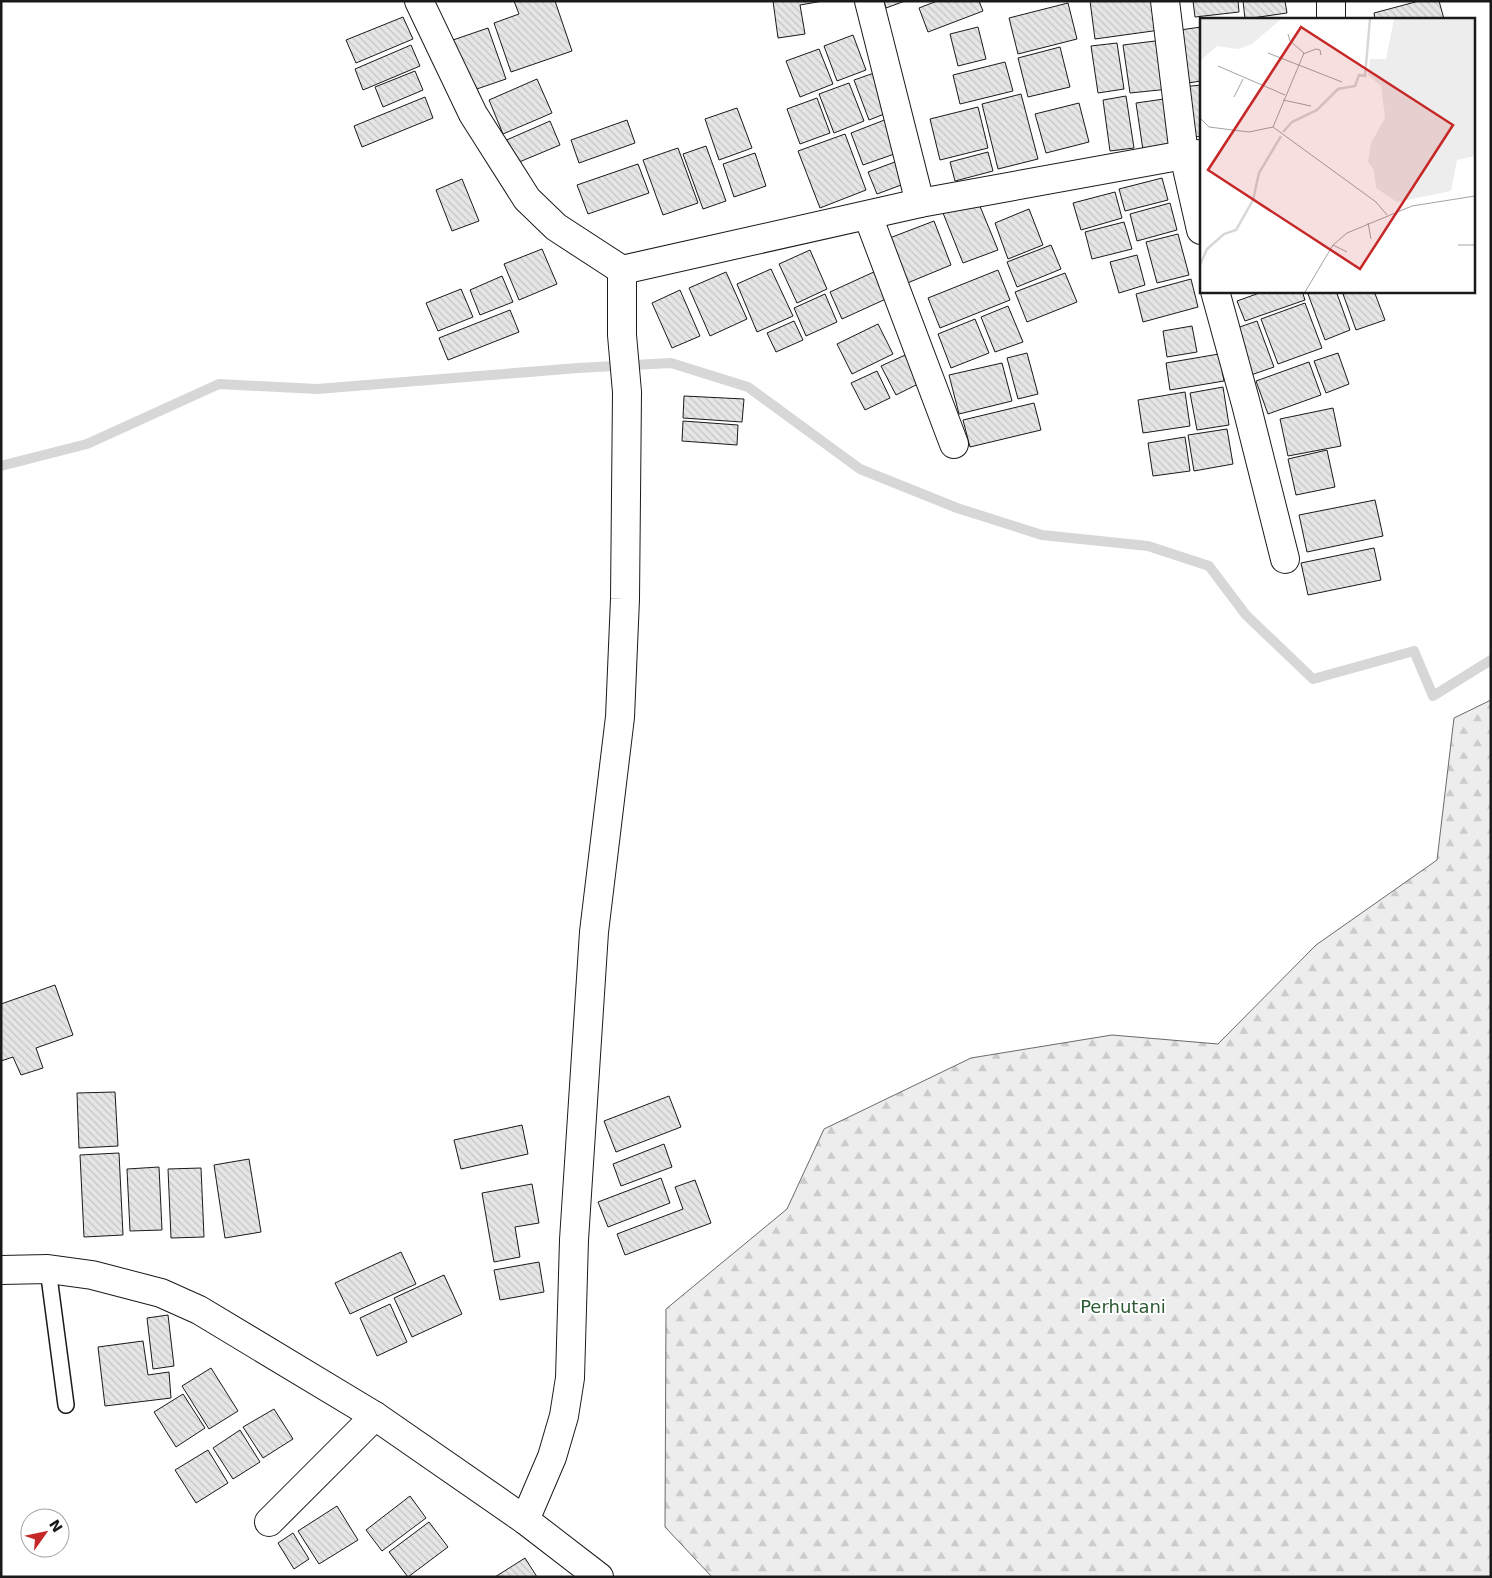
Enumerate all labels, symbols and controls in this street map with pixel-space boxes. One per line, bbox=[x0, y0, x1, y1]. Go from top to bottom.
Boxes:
inset map bbox=[1200, 18, 1474, 292]
park label: Perhutani bbox=[1080, 1296, 1166, 1317]
north arrow bbox=[20, 1508, 70, 1558]
text: N bbox=[46, 1517, 66, 1535]

